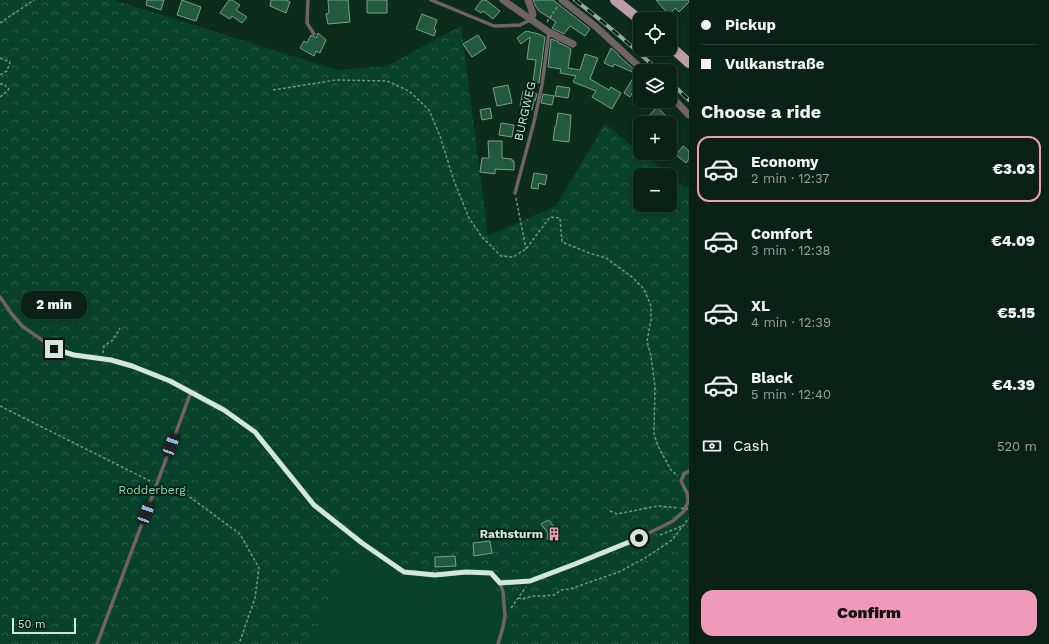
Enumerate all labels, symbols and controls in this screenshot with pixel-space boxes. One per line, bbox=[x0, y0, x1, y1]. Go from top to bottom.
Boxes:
map controls bbox=[633, 12, 677, 212]
button: locate bbox=[633, 12, 677, 56]
text: Pickup bbox=[725, 16, 776, 34]
text: Vulkanstraße bbox=[725, 55, 824, 73]
button: layers bbox=[633, 64, 677, 108]
street label: BURGWEG bbox=[511, 80, 539, 142]
text: Choose a ride bbox=[701, 101, 821, 122]
button: + bbox=[633, 116, 677, 160]
icon: car bbox=[703, 151, 739, 187]
text: Economy bbox=[751, 153, 818, 171]
text: €3.03 bbox=[992, 160, 1035, 178]
button: − bbox=[633, 168, 677, 212]
text: 2 min · 12:37 bbox=[751, 171, 829, 186]
icon: car bbox=[703, 223, 739, 259]
text: Comfort bbox=[751, 225, 812, 243]
text: €4.09 bbox=[991, 232, 1035, 250]
text: 3 min · 12:38 bbox=[751, 243, 831, 258]
callout: 2 min bbox=[21, 291, 87, 319]
icon: car bbox=[703, 295, 739, 331]
text: 2 min bbox=[36, 297, 72, 312]
text: XL bbox=[751, 297, 770, 315]
text: €5.15 bbox=[997, 304, 1035, 322]
text: 4 min · 12:39 bbox=[751, 315, 831, 330]
route end bbox=[45, 340, 63, 358]
icon: car bbox=[703, 367, 739, 403]
text: Black bbox=[751, 369, 793, 387]
text: €4.39 bbox=[992, 376, 1035, 394]
text: 5 min · 12:40 bbox=[751, 387, 831, 402]
car bbox=[161, 432, 181, 458]
icon: cash bbox=[701, 435, 723, 457]
text: Cash bbox=[733, 437, 769, 455]
text: 520 m bbox=[997, 439, 1037, 454]
park label: Rodderberg bbox=[118, 483, 186, 497]
car bbox=[136, 500, 156, 526]
building icon: Rathsturm bbox=[546, 526, 562, 542]
place label: Rathsturm bbox=[480, 527, 543, 541]
route start bbox=[630, 529, 648, 547]
button: Confirm bbox=[701, 590, 1037, 636]
scale bar bbox=[12, 616, 76, 635]
text: 50 m bbox=[18, 618, 45, 631]

